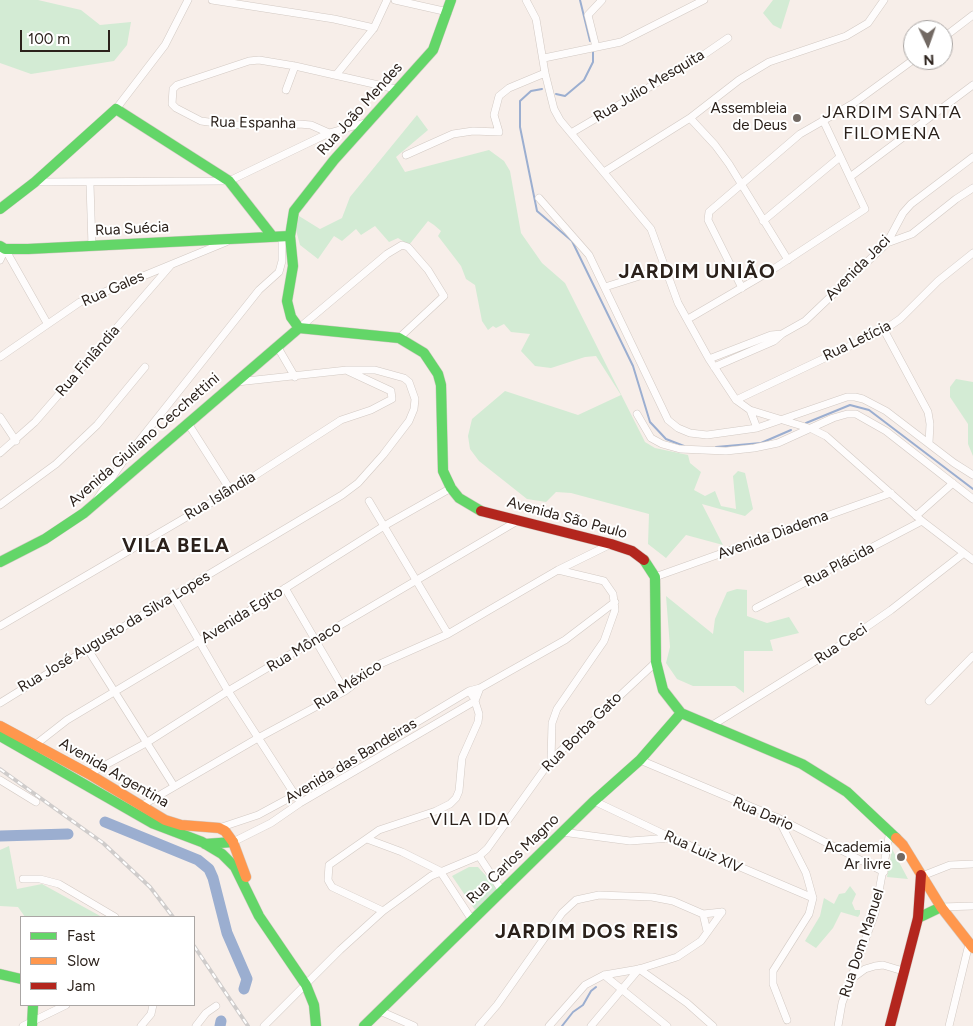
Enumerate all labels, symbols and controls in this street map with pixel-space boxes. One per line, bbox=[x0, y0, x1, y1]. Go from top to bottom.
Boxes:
scale bar bbox=[22, 20, 112, 52]
north arrow bbox=[903, 20, 953, 70]
text: 100 m bbox=[28, 30, 70, 48]
street label: Rua Julio Mesquita bbox=[590, 46, 708, 126]
text: N bbox=[923, 51, 935, 68]
street label: Rua João Mendes bbox=[314, 59, 406, 159]
place label: Assembleia de Deus bbox=[711, 100, 787, 135]
district label: JARDIM SANTA FILOMENA bbox=[821, 102, 963, 144]
marker: Assembleia de Deus bbox=[791, 112, 803, 124]
street label: Rua Espanha bbox=[210, 113, 296, 133]
street label: Rua Suécia bbox=[95, 218, 169, 240]
street label: Avenida Jaci bbox=[822, 232, 894, 304]
district label: JARDIM UNIÃO bbox=[617, 260, 777, 284]
street label: Rua Gales bbox=[79, 267, 147, 311]
street label: Rua Letícia bbox=[820, 317, 894, 365]
street label: Rua Finlândia bbox=[52, 322, 124, 400]
street label: Avenida Giuliano Cecchettini bbox=[65, 369, 223, 511]
street label: Rua Islândia bbox=[181, 468, 259, 524]
street label: Avenida São Paulo bbox=[505, 493, 629, 543]
street label: Avenida Diadema bbox=[715, 507, 831, 563]
district label: VILA BELA bbox=[121, 534, 231, 558]
street label: Rua Plácida bbox=[801, 539, 877, 591]
street label: Rua José Augusto da Silva Lopes bbox=[15, 567, 213, 697]
street label: Avenida Egito bbox=[198, 583, 286, 647]
street label: Rua Mônaco bbox=[264, 618, 344, 676]
street label: Rua Ceci bbox=[811, 620, 871, 668]
street label: Rua México bbox=[311, 656, 385, 714]
street label: Rua Borba Gato bbox=[538, 688, 626, 776]
street label: Avenida das Bandeiras bbox=[282, 715, 420, 807]
street label: Avenida Argentina bbox=[56, 734, 172, 812]
street label: Rua Dario bbox=[730, 793, 796, 835]
district label: VILA IDA bbox=[429, 809, 511, 831]
street label: Rua Carlos Magno bbox=[463, 810, 563, 908]
street label: Rua Luiz XIV bbox=[661, 827, 745, 877]
place label: Academia Ar livre bbox=[824, 839, 891, 874]
marker: Academia Ar livre bbox=[895, 851, 907, 863]
street label: Rua Dom Manuel bbox=[836, 886, 888, 1000]
legend bbox=[20, 916, 195, 1006]
district label: JARDIM DOS REIS bbox=[493, 920, 681, 944]
text: Fast bbox=[67, 927, 95, 945]
text: Slow bbox=[67, 952, 100, 970]
text: Jam bbox=[67, 977, 95, 995]

